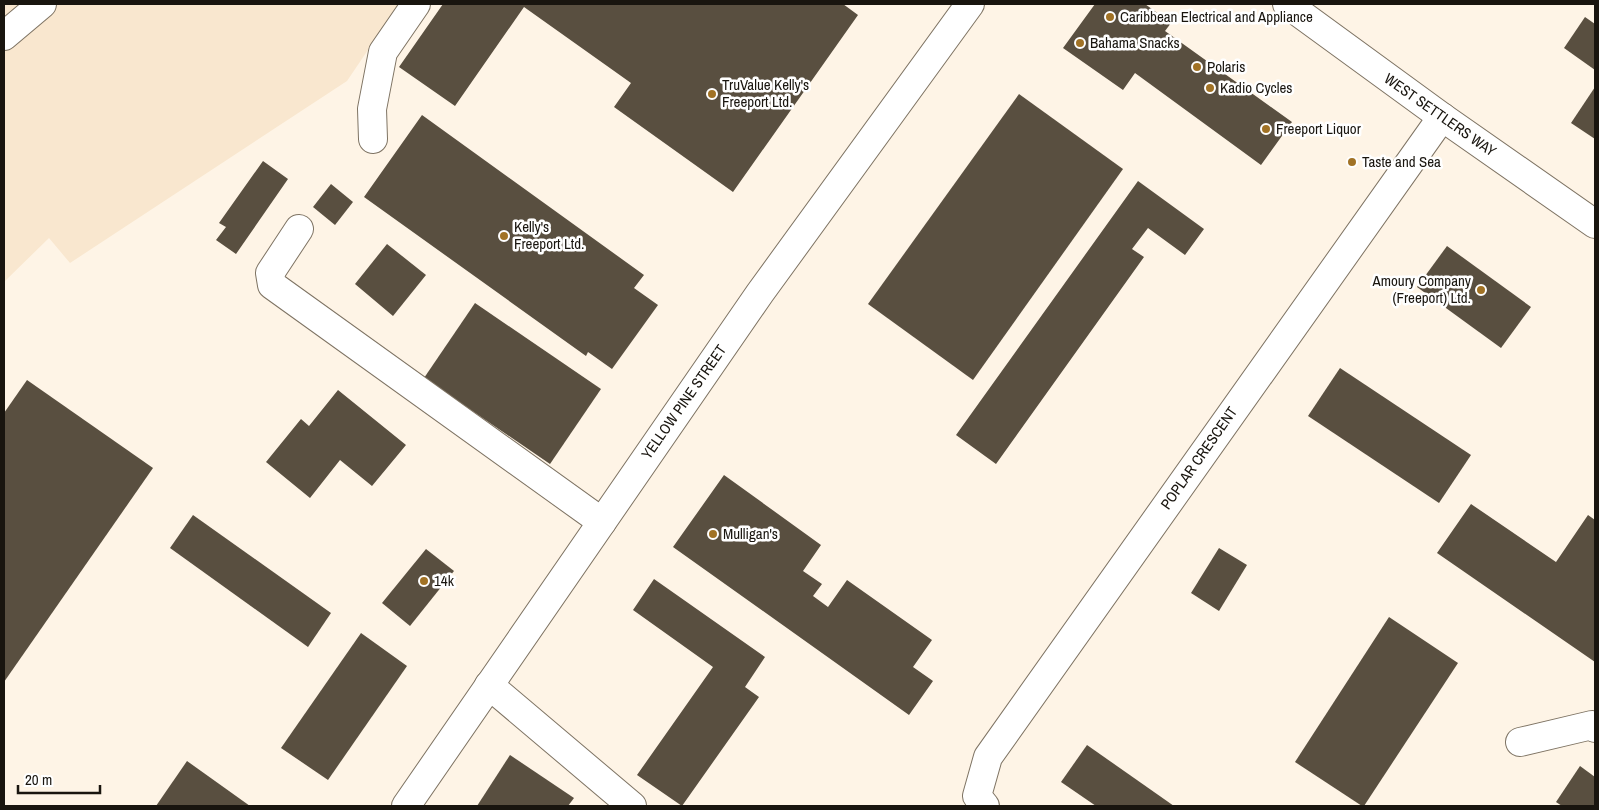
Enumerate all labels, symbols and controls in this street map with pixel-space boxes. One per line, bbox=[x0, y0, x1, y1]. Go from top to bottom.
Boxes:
place label: Caribbean Electrical and Appliance bbox=[1120, 6, 1313, 27]
marker: Caribbean Electrical and Appliance bbox=[1104, 11, 1116, 23]
place label: Bahama Snacks bbox=[1090, 32, 1180, 53]
marker: Bahama Snacks bbox=[1074, 37, 1086, 49]
place label: Polaris bbox=[1207, 56, 1245, 77]
marker: Polaris bbox=[1191, 61, 1203, 73]
street label: WEST SETTLERS WAY bbox=[1380, 68, 1501, 162]
place label: TruValue Kelly's Freeport Ltd. bbox=[722, 74, 809, 112]
place label: Kadio Cycles bbox=[1220, 77, 1292, 98]
marker: Kadio Cycles bbox=[1204, 82, 1216, 94]
marker: TruValue Kelly's Freeport Ltd. bbox=[706, 88, 718, 100]
place label: Freeport Liquor bbox=[1276, 118, 1361, 139]
marker: Freeport Liquor bbox=[1260, 123, 1272, 135]
place label: Taste and Sea bbox=[1362, 151, 1441, 172]
marker: Taste and Sea bbox=[1346, 156, 1358, 168]
place label: Kelly's Freeport Ltd. bbox=[514, 216, 584, 254]
marker: Kelly's Freeport Ltd. bbox=[498, 230, 510, 242]
place label: Amoury Company (Freeport) Ltd. bbox=[1372, 270, 1472, 308]
marker: Amoury Company (Freeport) Ltd. bbox=[1475, 284, 1487, 296]
street label: YELLOW PINE STREET bbox=[636, 340, 731, 463]
street label: POPLAR CRESCENT bbox=[1155, 402, 1242, 513]
place label: Mulligan's bbox=[723, 523, 778, 544]
marker: Mulligan's bbox=[707, 528, 719, 540]
place label: 14k bbox=[434, 570, 455, 591]
marker: 14k bbox=[418, 575, 430, 587]
scale bar bbox=[18, 762, 100, 794]
text: 20 m bbox=[25, 769, 52, 790]

